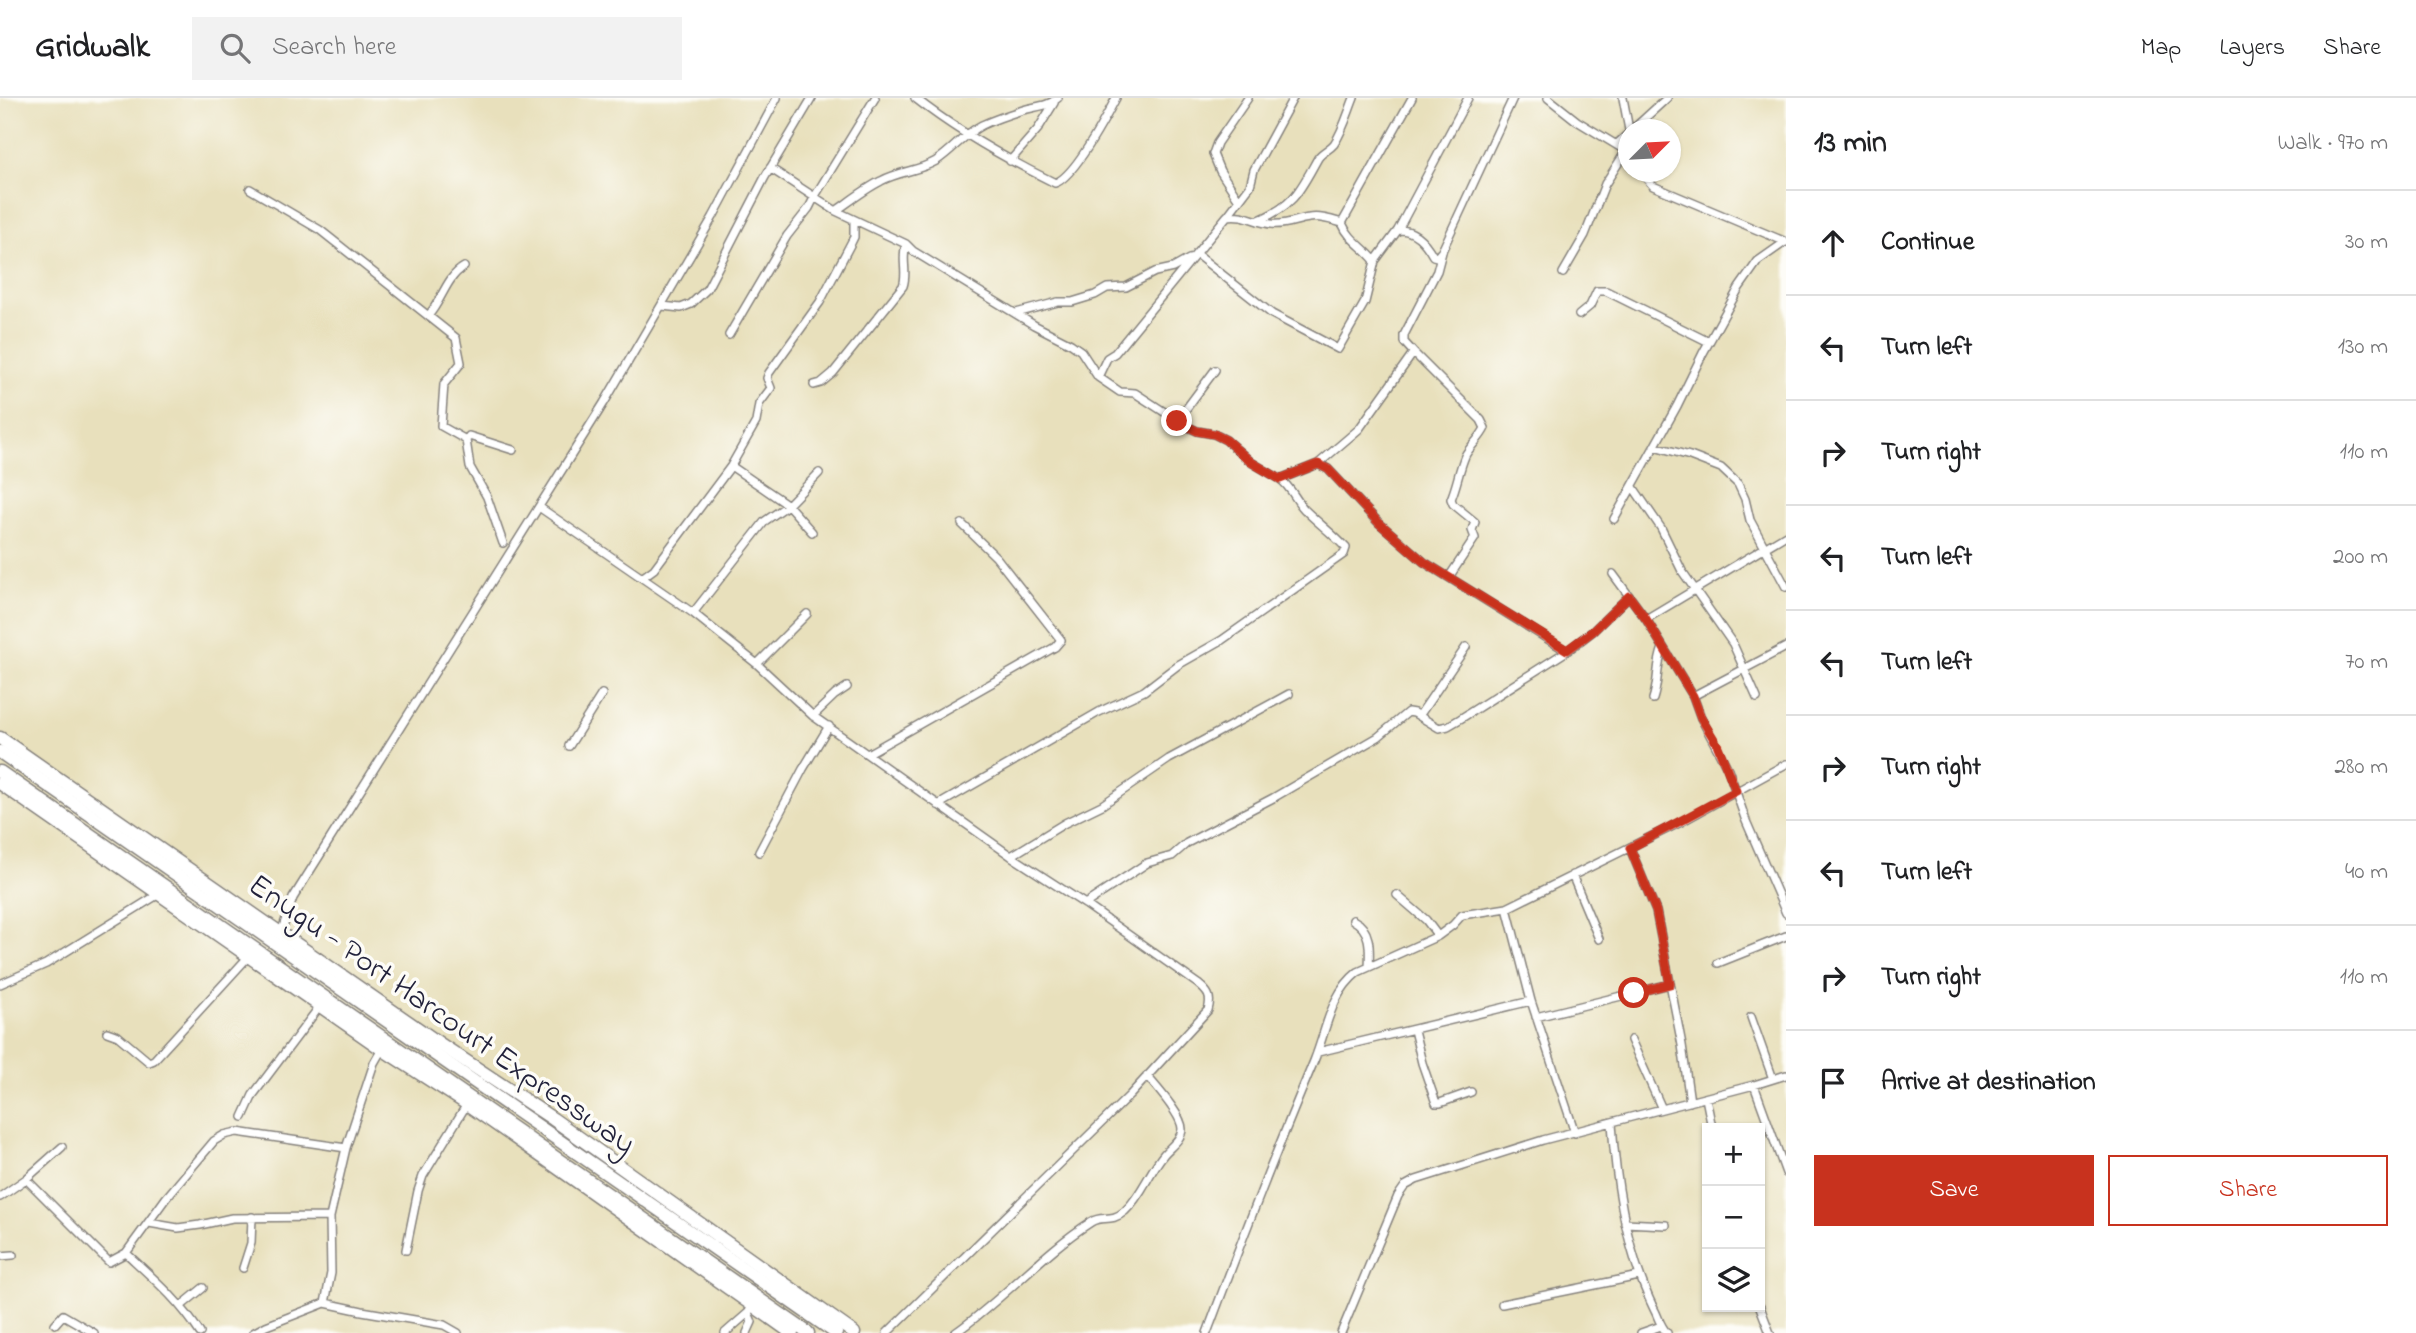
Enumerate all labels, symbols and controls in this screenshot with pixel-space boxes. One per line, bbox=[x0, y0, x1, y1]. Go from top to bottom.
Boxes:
search box bbox=[192, 17, 682, 80]
text: Gridwalk bbox=[35, 24, 150, 72]
icon: search bbox=[216, 29, 254, 67]
text: Search here bbox=[272, 29, 396, 67]
text: Map bbox=[2141, 31, 2181, 66]
text: Layers bbox=[2219, 31, 2285, 66]
text: Share bbox=[2323, 31, 2381, 66]
north arrow bbox=[1618, 119, 1681, 182]
text: 13 min bbox=[1814, 122, 1887, 166]
text: Walk · 970 m bbox=[2277, 127, 2388, 160]
icon: ahead bbox=[1814, 224, 1852, 262]
text: Continue bbox=[1881, 224, 1974, 262]
text: 30 m bbox=[2345, 226, 2388, 259]
icon: left bbox=[1814, 329, 1852, 367]
text: Turn left bbox=[1881, 329, 1972, 367]
text: 130 m bbox=[2338, 331, 2388, 364]
route end bbox=[1161, 405, 1192, 436]
icon: right bbox=[1814, 434, 1852, 472]
text: Turn right bbox=[1881, 434, 1981, 472]
text: 110 m bbox=[2340, 436, 2388, 469]
icon: left bbox=[1814, 539, 1852, 577]
text: Turn left bbox=[1881, 539, 1972, 577]
text: 200 m bbox=[2333, 541, 2388, 574]
icon: left bbox=[1814, 644, 1852, 682]
text: Turn left bbox=[1881, 644, 1972, 682]
text: 70 m bbox=[2345, 646, 2388, 679]
icon: right bbox=[1814, 749, 1852, 787]
text: Turn right bbox=[1881, 749, 1981, 787]
text: 280 m bbox=[2334, 751, 2388, 784]
icon: left bbox=[1814, 854, 1852, 892]
text: Turn left bbox=[1881, 854, 1972, 892]
text: 40 m bbox=[2345, 856, 2388, 889]
street label: Enugu - Port Harcourt Expressway bbox=[238, 864, 644, 1168]
icon: right bbox=[1814, 959, 1852, 997]
text: Turn right bbox=[1881, 959, 1981, 997]
text: 110 m bbox=[2340, 961, 2388, 994]
route start bbox=[1618, 977, 1649, 1008]
icon: arrive bbox=[1814, 1064, 1852, 1102]
text: Arrive at destination bbox=[1881, 1064, 2096, 1102]
map controls bbox=[1702, 1123, 1765, 1312]
button: + bbox=[1702, 1123, 1765, 1186]
button: Save bbox=[1814, 1155, 2094, 1226]
button: Share bbox=[2108, 1155, 2388, 1226]
button: − bbox=[1702, 1186, 1765, 1249]
button: layers bbox=[1702, 1249, 1765, 1312]

